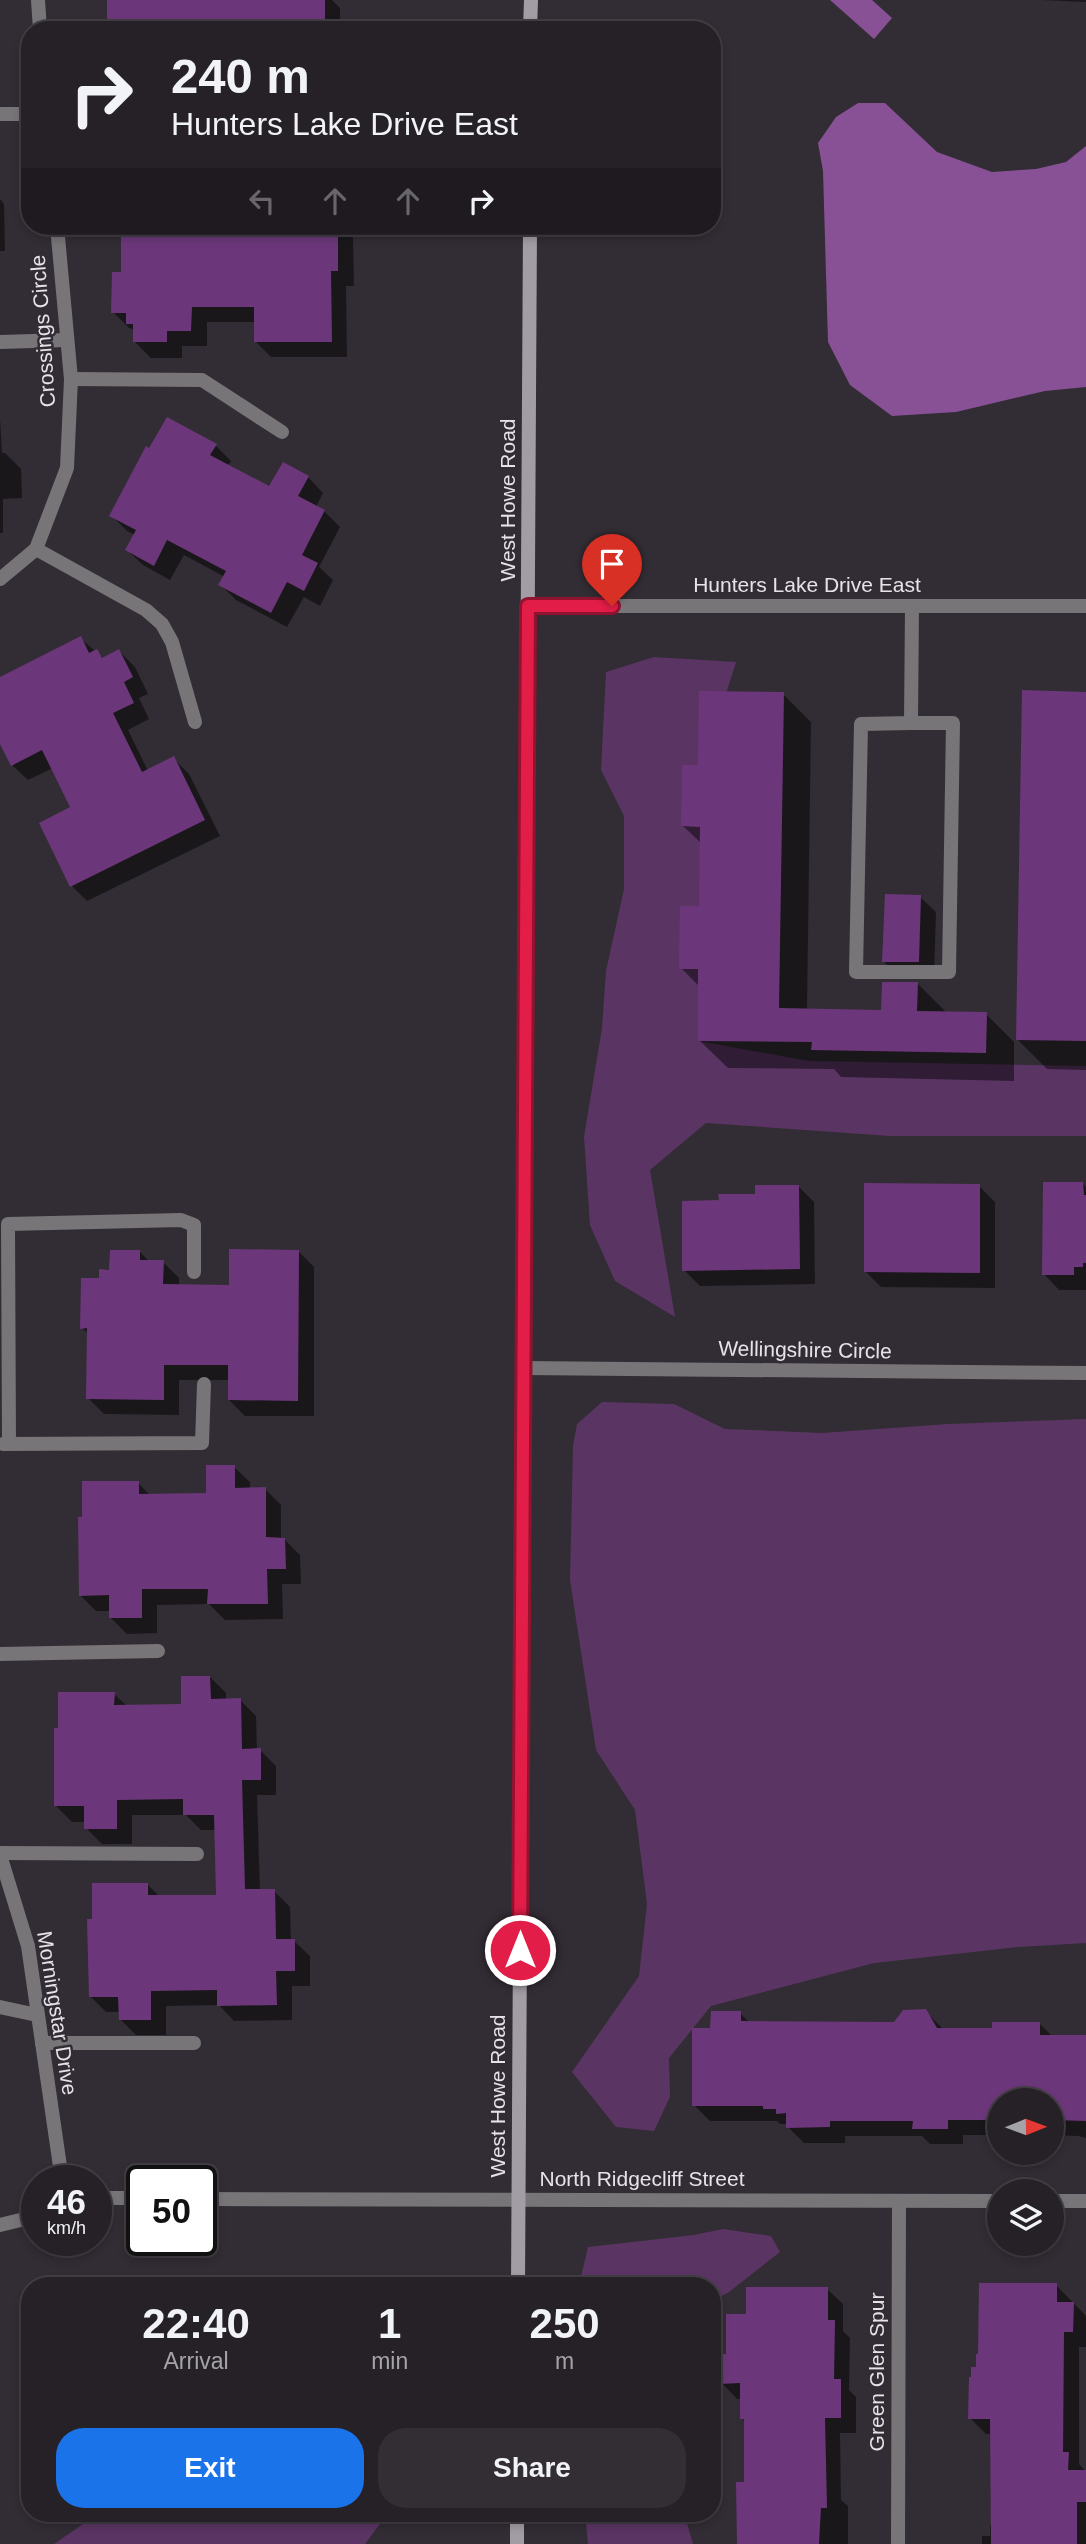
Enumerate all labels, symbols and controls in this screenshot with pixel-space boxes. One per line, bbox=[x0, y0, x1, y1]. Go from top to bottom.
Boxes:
icon: right bbox=[56, 49, 147, 140]
text: 240 m bbox=[171, 49, 310, 103]
text: Hunters Lake Drive East bbox=[171, 106, 518, 142]
icon: left bbox=[243, 182, 281, 220]
icon: ahead bbox=[316, 182, 354, 220]
icon: ahead bbox=[389, 182, 427, 220]
icon: right bbox=[462, 182, 500, 220]
street label: Crossings Circle bbox=[26, 254, 59, 408]
street label: West Howe Road bbox=[496, 418, 519, 582]
pin bbox=[582, 534, 642, 606]
icon: arrive bbox=[593, 545, 631, 583]
street label: Hunters Lake Drive East bbox=[693, 573, 921, 596]
street label: Wellingshire Circle bbox=[718, 1336, 892, 1363]
position arrow bbox=[483, 1913, 557, 1987]
street label: Morningstar Drive bbox=[33, 1929, 82, 2097]
street label: West Howe Road bbox=[486, 2014, 509, 2178]
north arrow bbox=[987, 2088, 1064, 2165]
map controls bbox=[987, 2088, 1064, 2256]
speed limit sign: 50 bbox=[126, 2165, 217, 2256]
street label: North Ridgecliff Street bbox=[539, 2167, 745, 2190]
button: layers bbox=[987, 2179, 1064, 2256]
text: 46 bbox=[47, 2182, 86, 2221]
text: km/h bbox=[47, 2218, 86, 2238]
street label: Green Glen Spur bbox=[865, 2293, 888, 2451]
text: 22:40 bbox=[142, 2300, 250, 2347]
text: 1 bbox=[378, 2300, 401, 2347]
text: 250 bbox=[530, 2300, 600, 2347]
text: Arrival bbox=[163, 2348, 229, 2374]
text: min bbox=[371, 2348, 408, 2374]
text: m bbox=[555, 2348, 574, 2374]
button: Exit bbox=[56, 2428, 364, 2508]
button: Share bbox=[378, 2428, 686, 2508]

